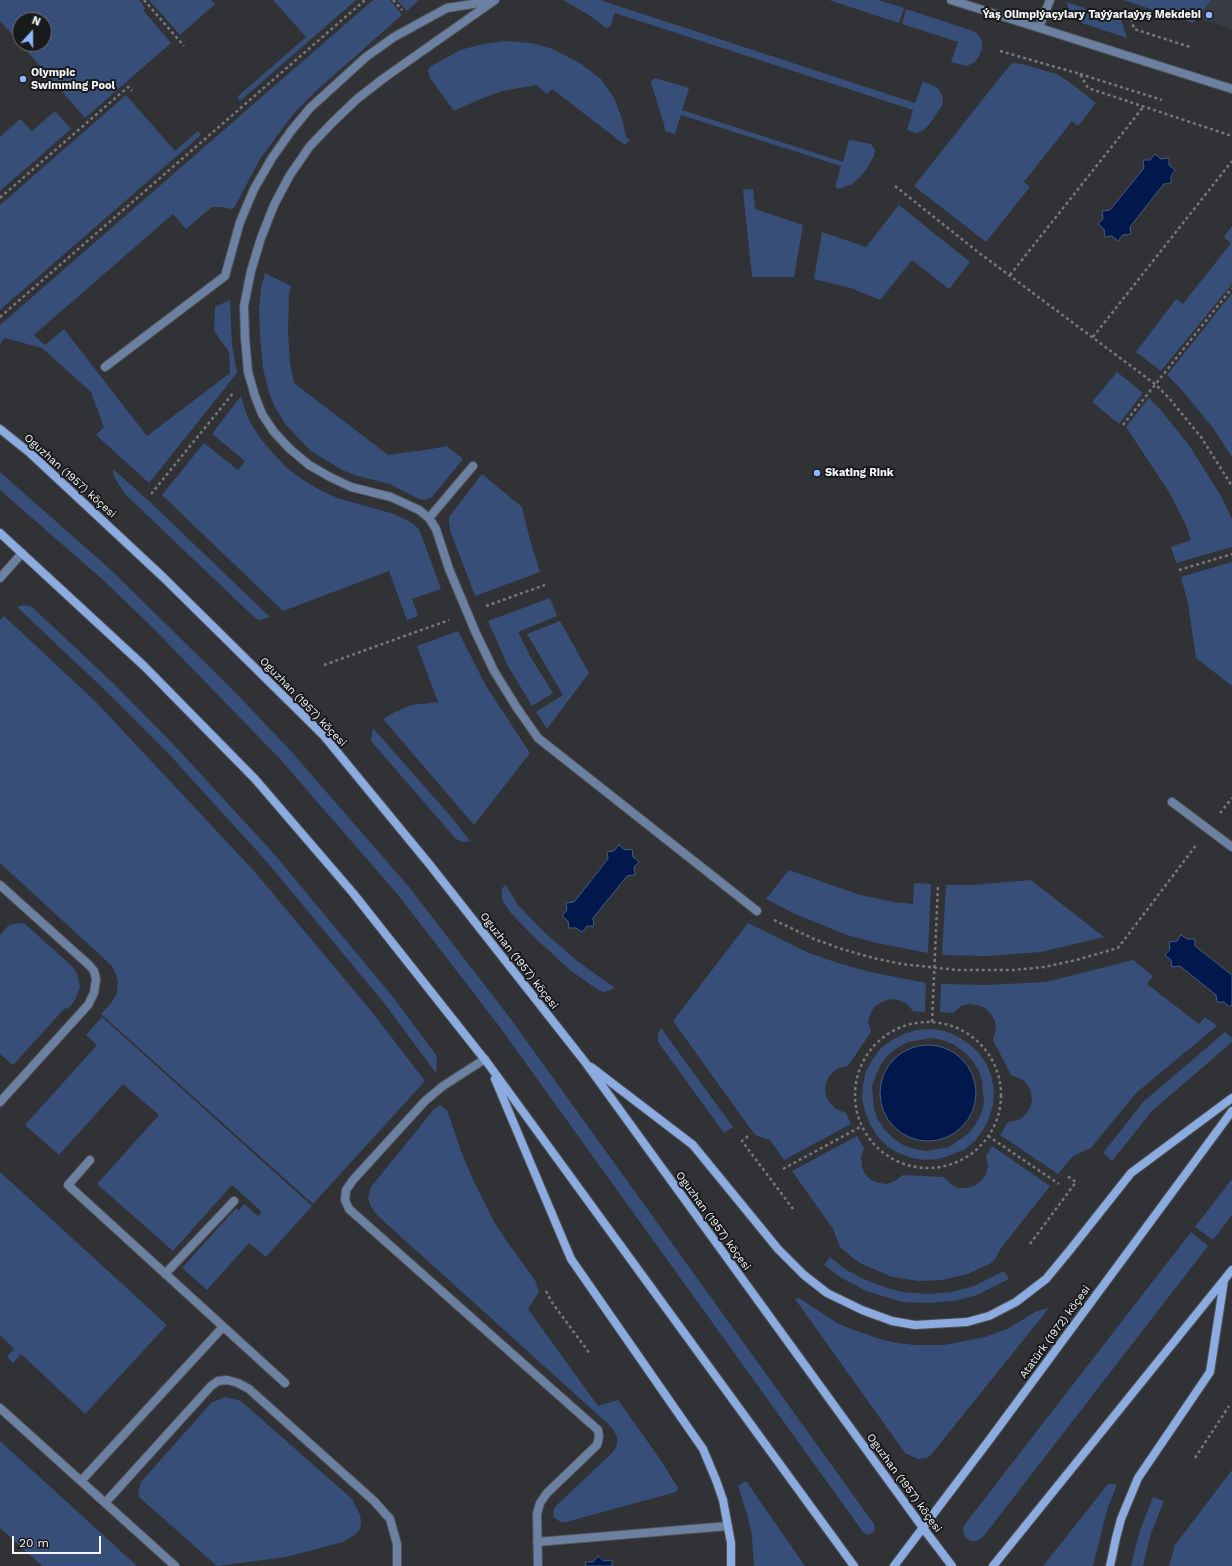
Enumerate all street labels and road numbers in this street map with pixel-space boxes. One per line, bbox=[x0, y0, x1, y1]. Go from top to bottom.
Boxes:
street label: Oguzhan (1957) köçesi bbox=[21, 431, 119, 521]
street label: Oguzhan (1957) köçesi bbox=[257, 655, 349, 749]
street label: Oguzhan (1957) köçesi bbox=[477, 910, 561, 1012]
street label: Oguzhan (1957) köçesi bbox=[673, 1169, 753, 1273]
street label: Atatürk (1972) köçesi bbox=[1017, 1283, 1093, 1381]
street label: Oguzhan (1957) köçesi bbox=[864, 1431, 944, 1535]

